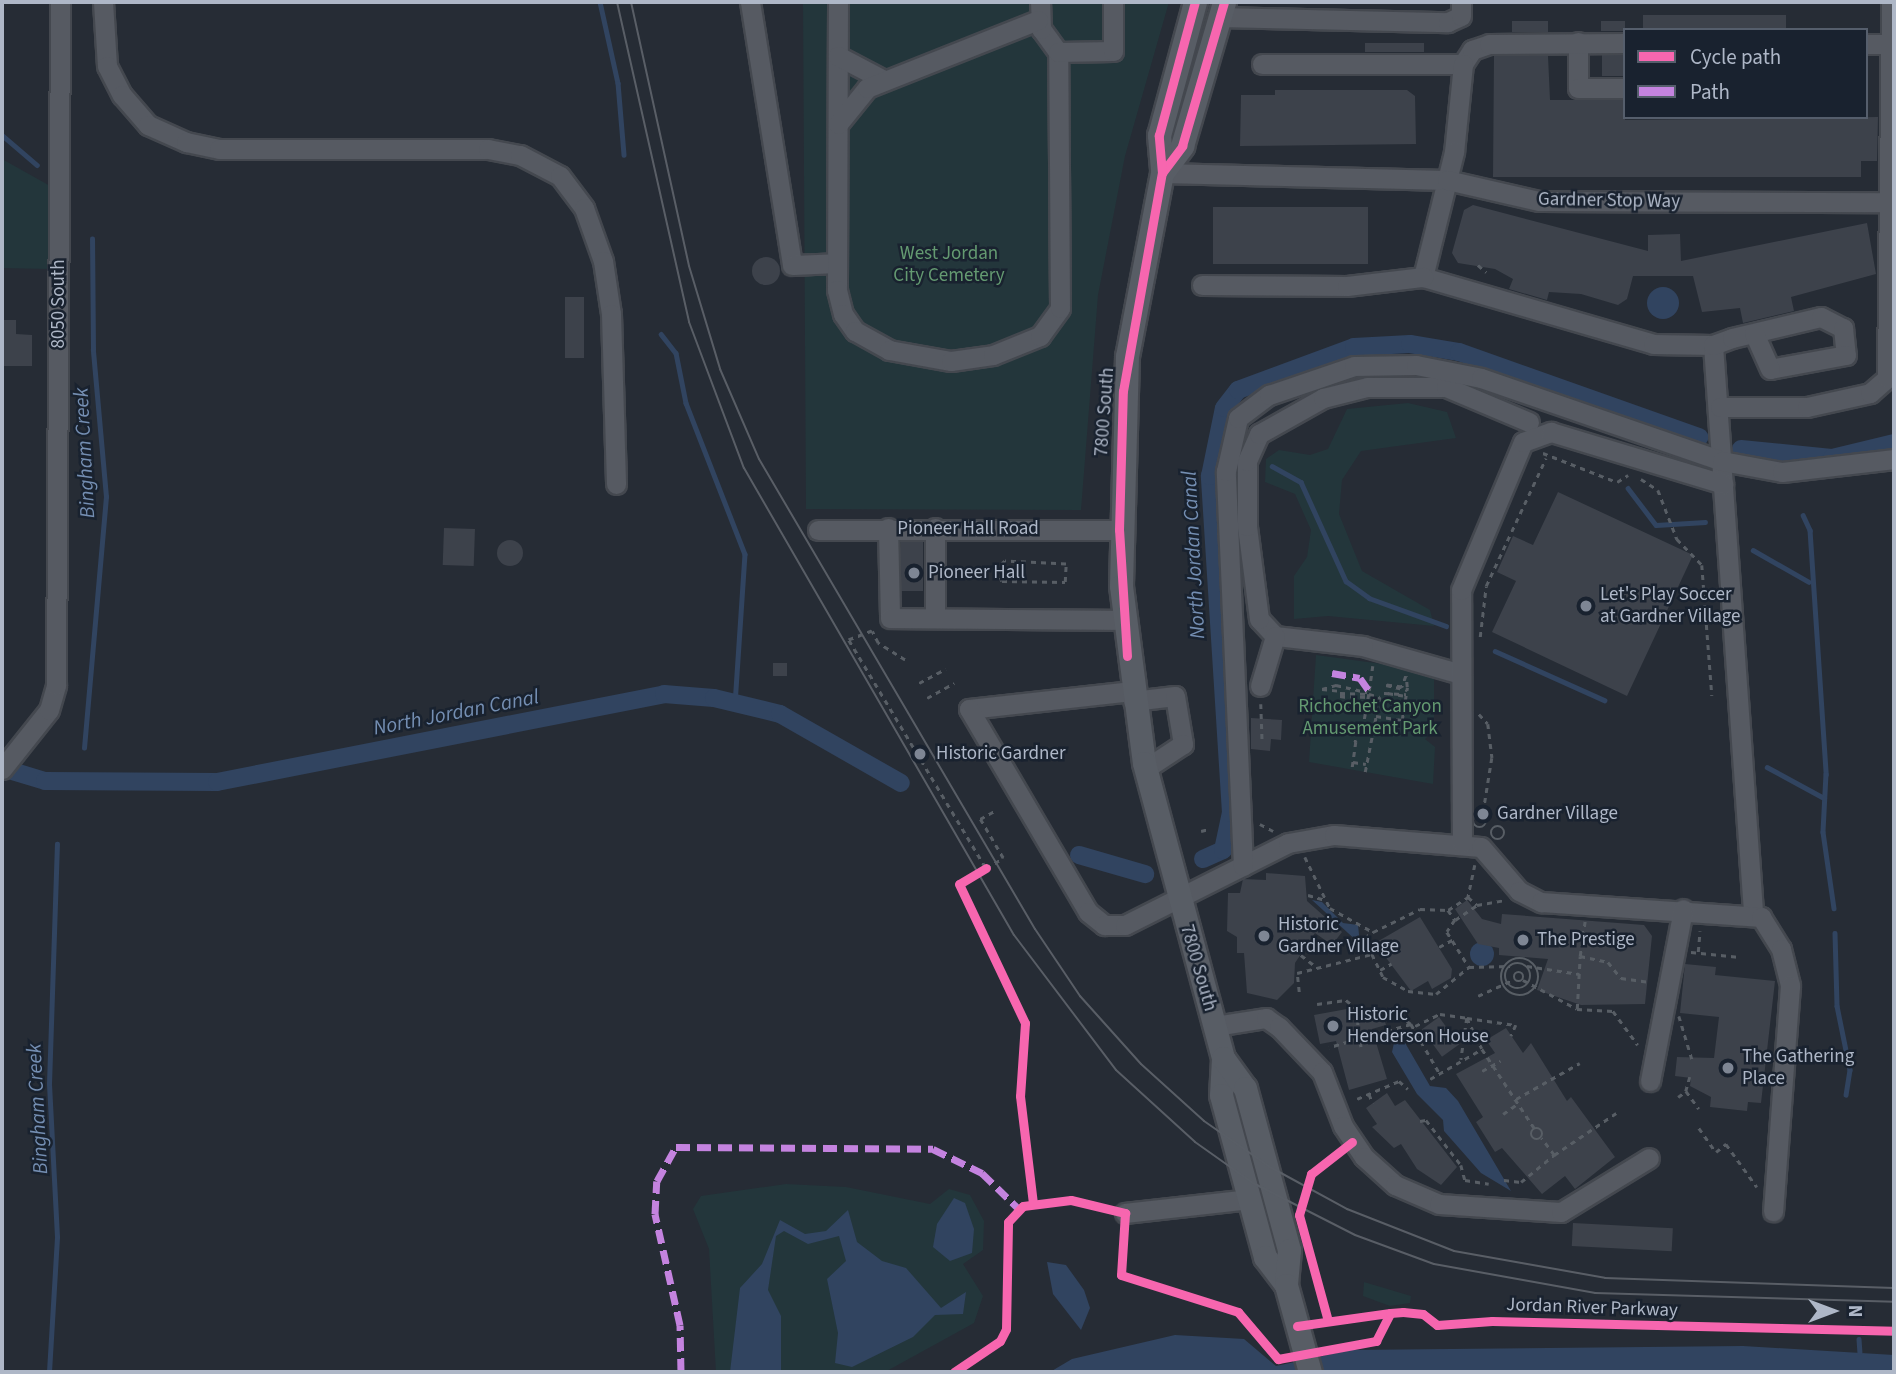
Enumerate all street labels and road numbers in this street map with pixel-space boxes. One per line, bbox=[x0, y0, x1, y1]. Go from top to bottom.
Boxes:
street label: Gardner Stop Way bbox=[1538, 188, 1680, 214]
street label: 8050 South bbox=[48, 259, 70, 349]
street label: 7800 South bbox=[1091, 367, 1119, 457]
street label: Pioneer Hall Road bbox=[897, 518, 1039, 540]
street label: 7800 South bbox=[1175, 922, 1221, 1014]
street label: Jordan River Parkway bbox=[1506, 1294, 1678, 1322]

